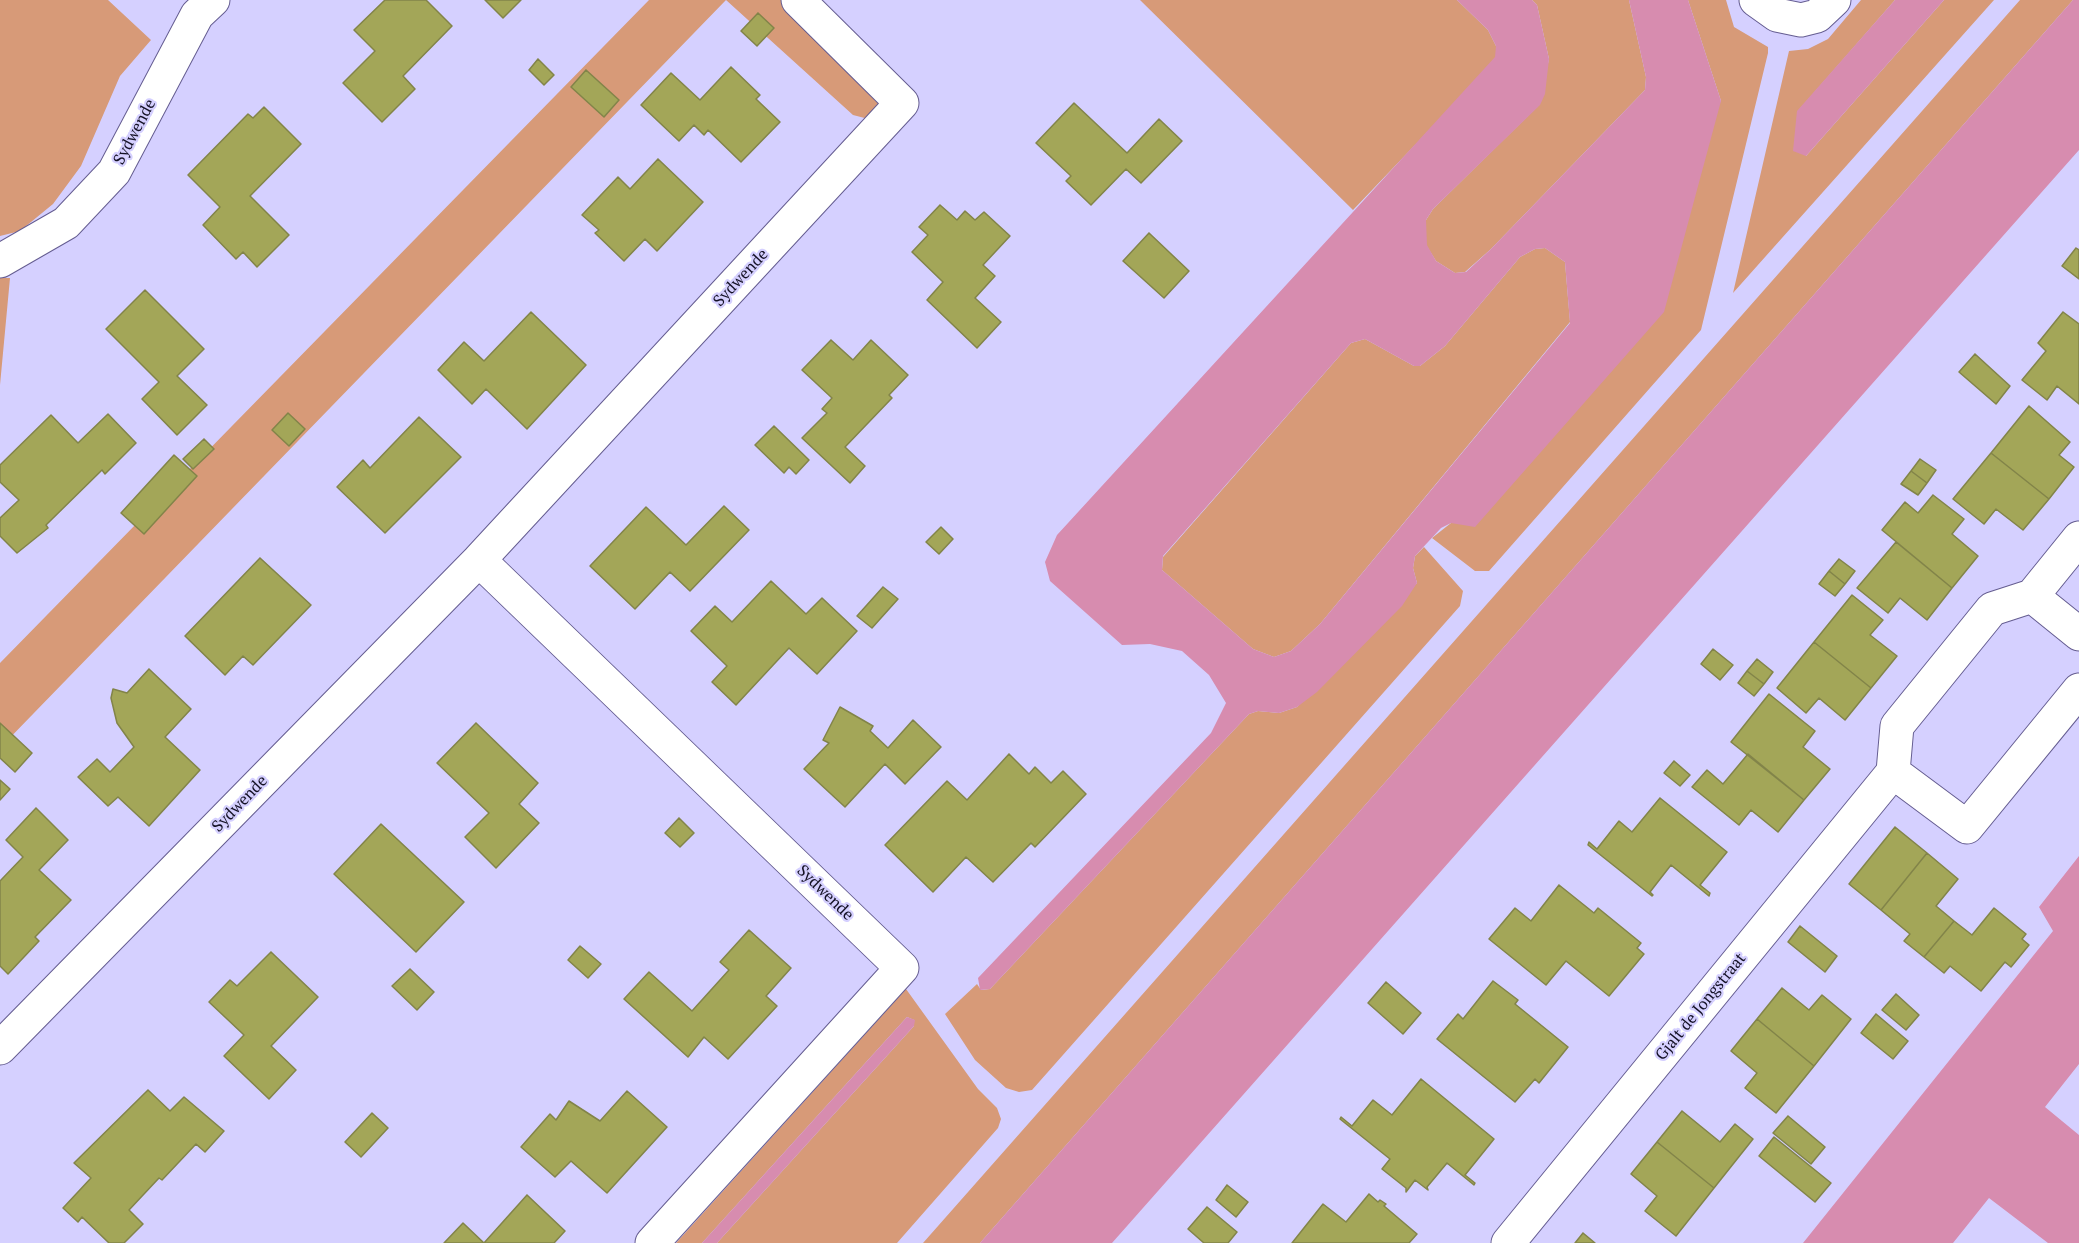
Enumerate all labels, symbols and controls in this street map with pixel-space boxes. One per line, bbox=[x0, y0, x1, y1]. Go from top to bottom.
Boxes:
street label: Sydwende bbox=[110, 96, 160, 168]
street label: Sydwende bbox=[710, 245, 772, 311]
street label: Sydwende bbox=[208, 772, 272, 836]
street label: Sydwende bbox=[793, 861, 857, 925]
street label: Gjalt de Jongstraat bbox=[1652, 949, 1750, 1065]

